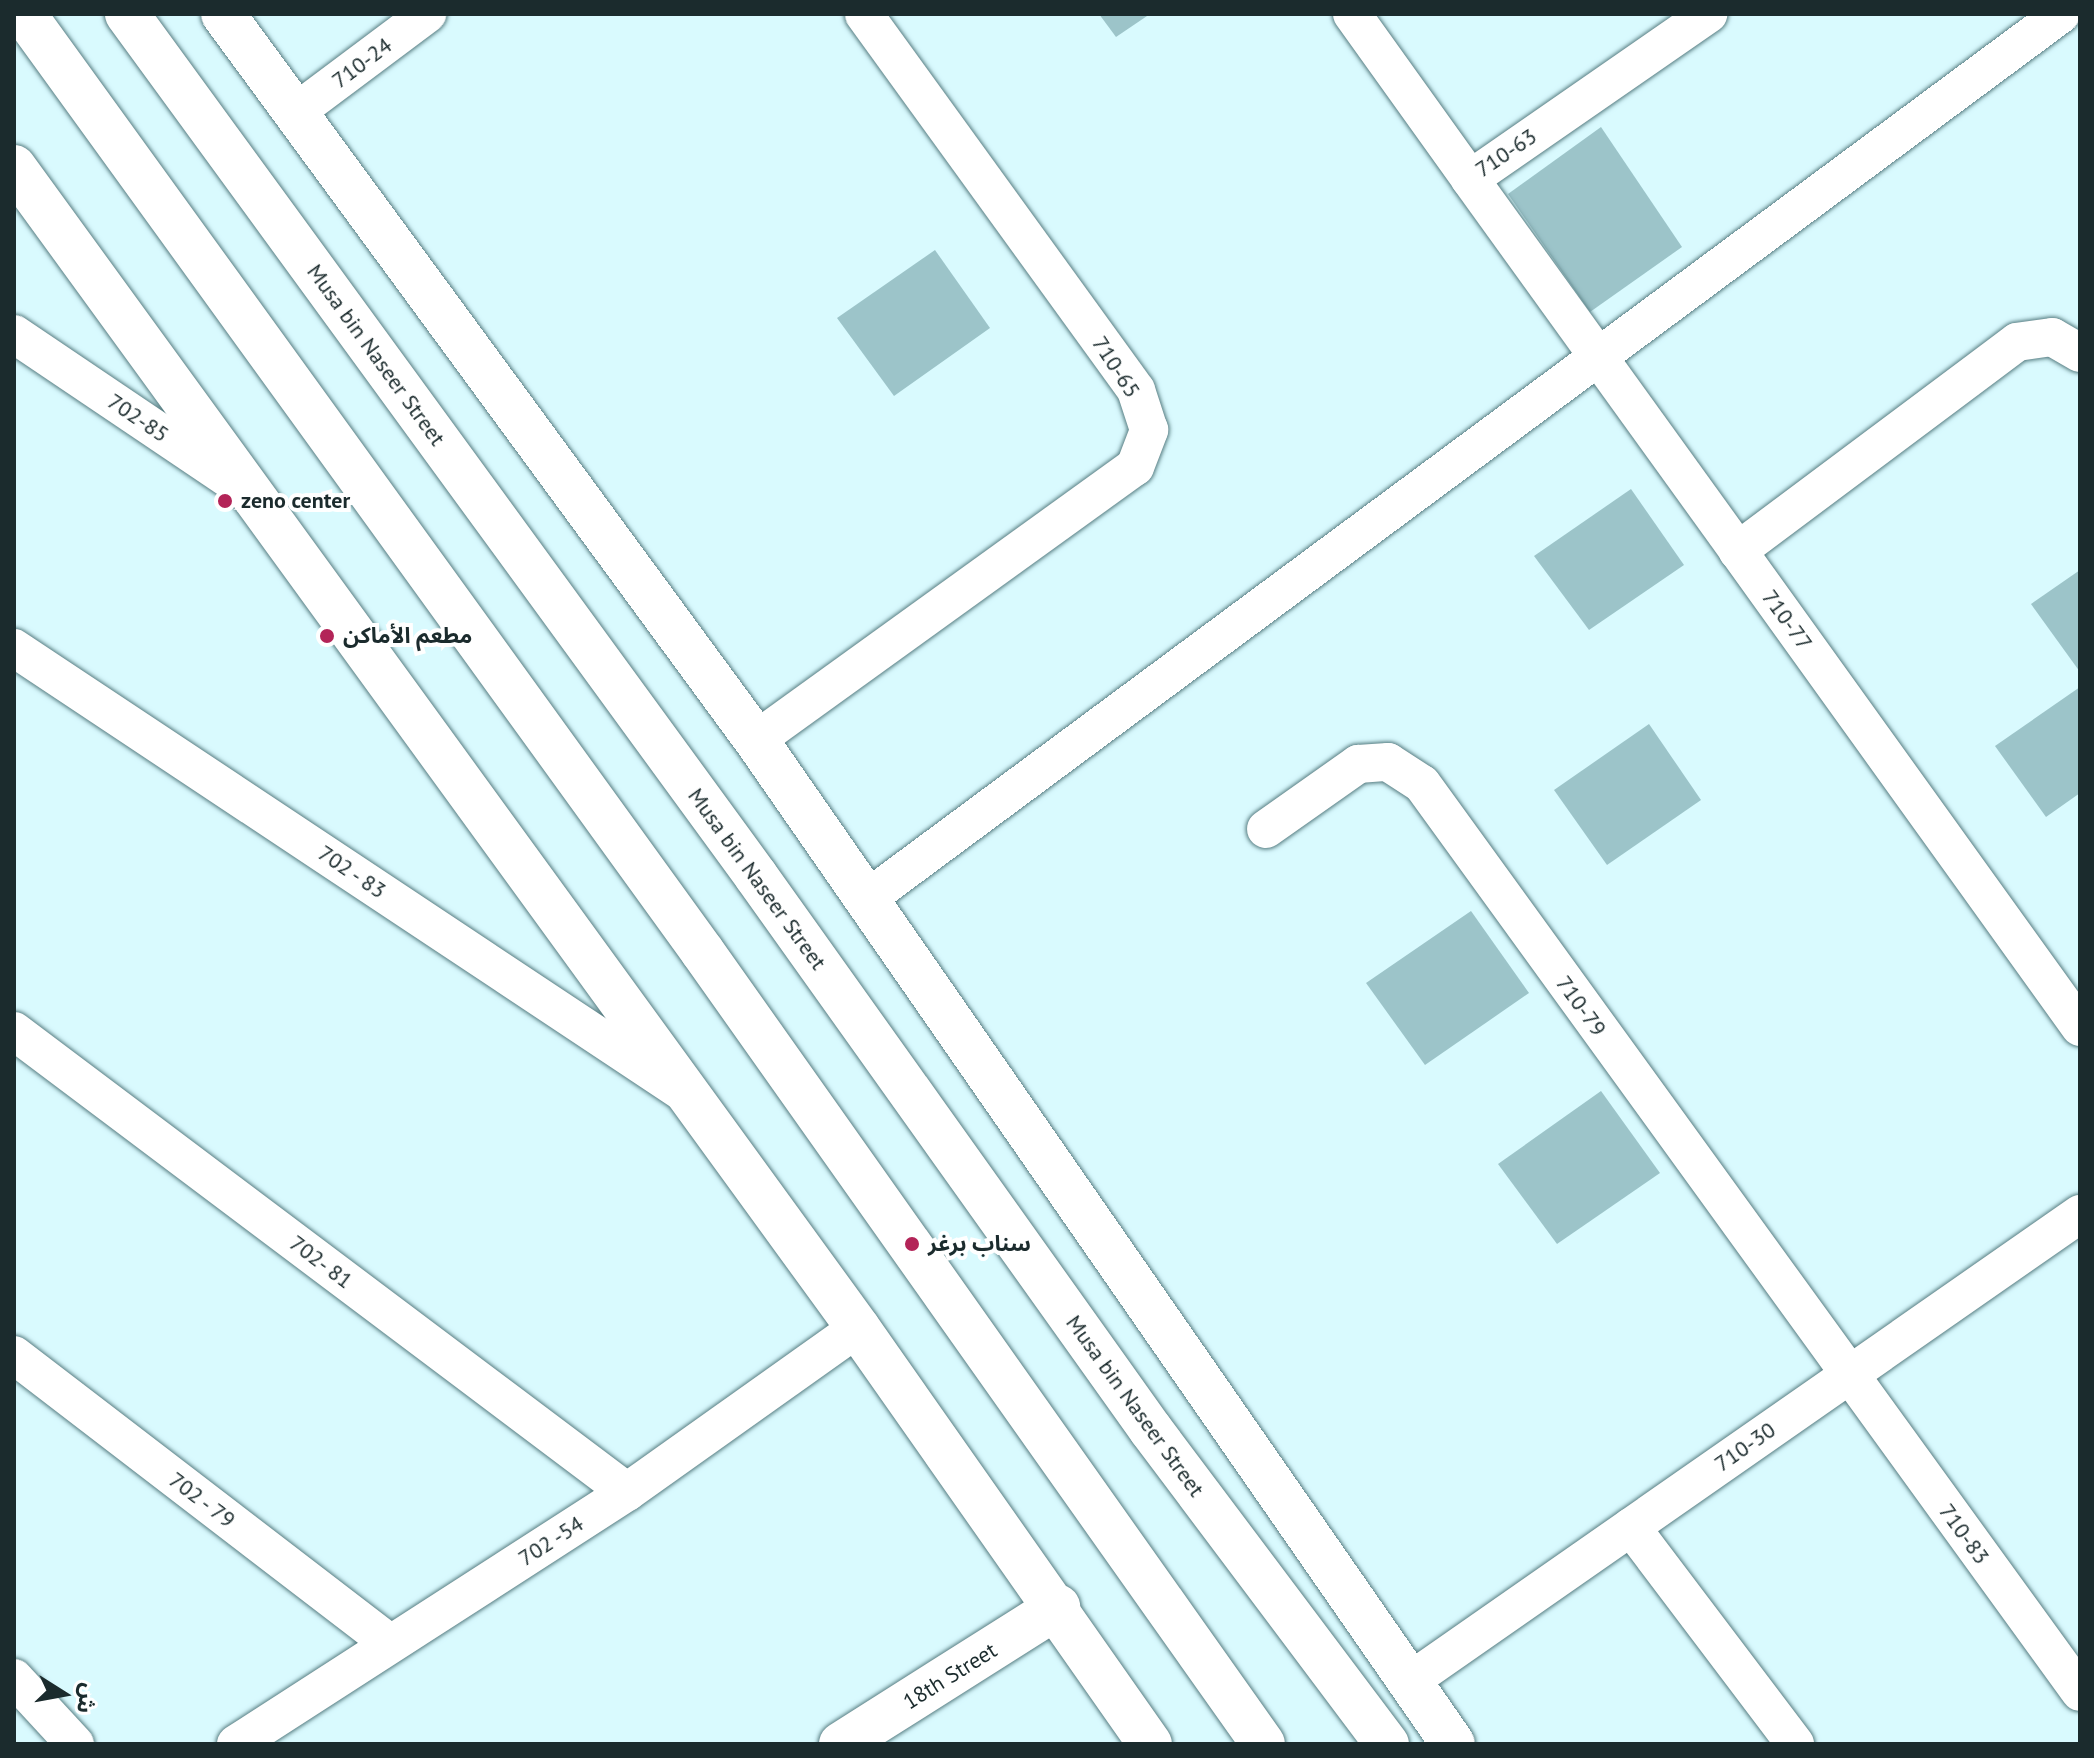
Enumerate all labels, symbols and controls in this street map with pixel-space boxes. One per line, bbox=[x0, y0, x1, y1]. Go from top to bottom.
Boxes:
street label: 710-24 bbox=[327, 32, 397, 94]
street label: 710-63 bbox=[1470, 123, 1542, 183]
street label: Musa bin Naseer Street bbox=[301, 259, 451, 451]
street label: 710-65 bbox=[1086, 331, 1146, 403]
street label: 702-85 bbox=[102, 388, 174, 448]
place label: zeno center bbox=[241, 488, 350, 514]
marker: zeno center bbox=[216, 492, 234, 510]
street label: 710-77 bbox=[1756, 585, 1818, 655]
place label: مطعم الأماكن bbox=[343, 623, 472, 649]
marker: مطعم الأماكن bbox=[318, 627, 336, 645]
street label: Musa bin Naseer Street bbox=[682, 783, 832, 975]
street label: 702 - 83 bbox=[312, 839, 392, 905]
street label: 710-79 bbox=[1550, 971, 1612, 1041]
street label: 702- 81 bbox=[284, 1229, 358, 1295]
place label: سناب برغر bbox=[928, 1231, 1031, 1257]
marker: سناب برغر bbox=[903, 1235, 921, 1253]
street label: Musa bin Naseer Street bbox=[1060, 1310, 1210, 1502]
street label: 710-30 bbox=[1710, 1417, 1780, 1477]
street label: 702 - 79 bbox=[162, 1466, 242, 1534]
street label: 710-83 bbox=[1933, 1499, 1995, 1569]
street label: 702 -54 bbox=[513, 1510, 589, 1572]
street label: 18th Street bbox=[898, 1637, 1002, 1715]
north arrow bbox=[24, 1654, 104, 1734]
text: ش bbox=[71, 1681, 104, 1716]

